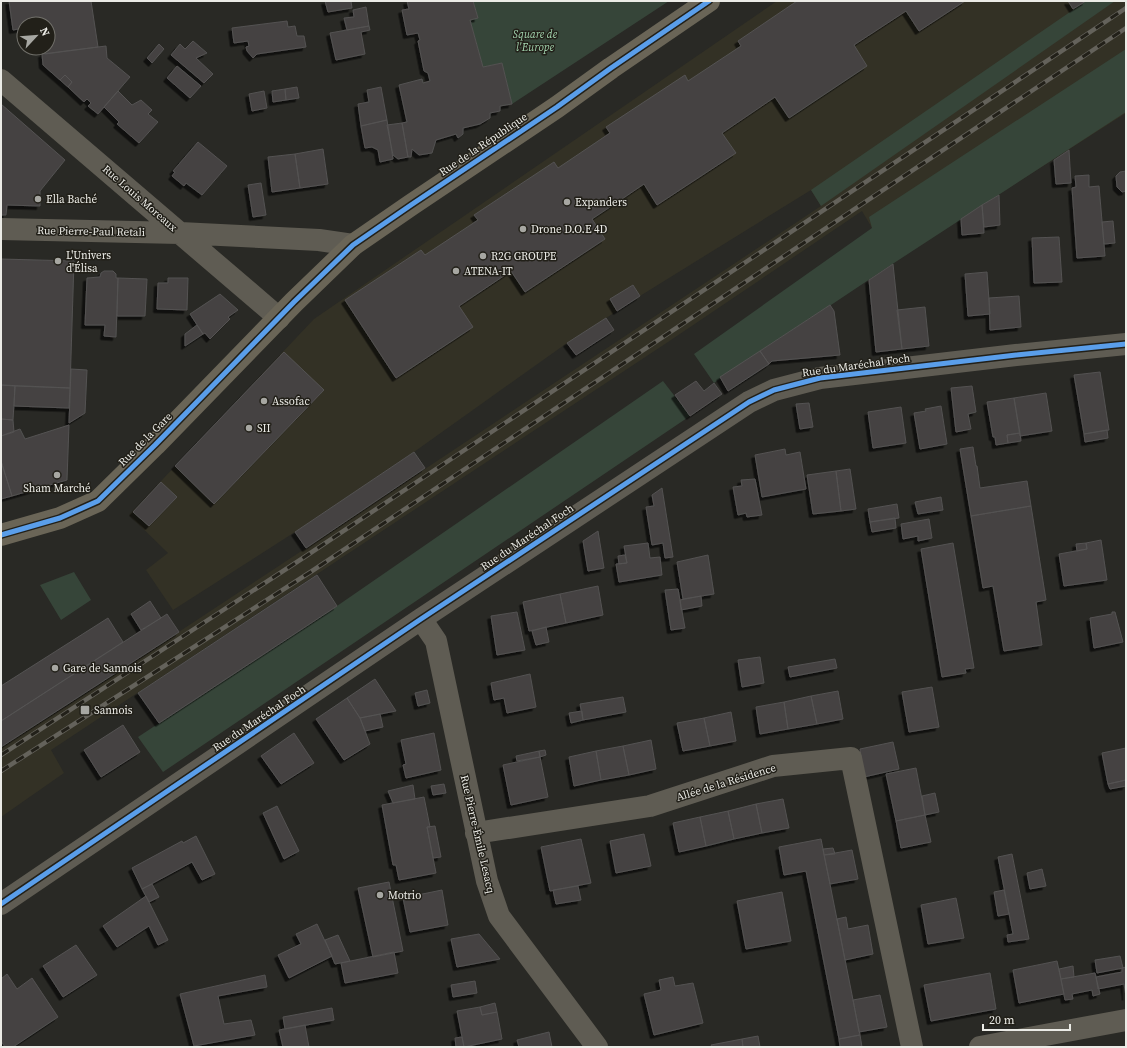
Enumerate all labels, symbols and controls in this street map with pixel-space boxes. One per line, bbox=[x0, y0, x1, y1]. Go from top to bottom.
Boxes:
north arrow bbox=[16, 16, 56, 56]
text: N bbox=[36, 25, 53, 39]
park label: Square de l'Europe bbox=[513, 27, 558, 55]
street label: Rue de la République bbox=[436, 109, 531, 180]
street label: Rue Louis Moreaux bbox=[99, 162, 180, 235]
place label: Ella Baché bbox=[46, 192, 98, 207]
marker: Ella Baché bbox=[33, 194, 43, 204]
place label: Expanders bbox=[575, 195, 627, 210]
marker: Expanders bbox=[562, 197, 572, 207]
place label: Drone D.O.E 4D bbox=[531, 222, 608, 237]
street label: Rue Pierre-Paul Retali bbox=[37, 223, 145, 240]
marker: Drone D.O.E 4D bbox=[518, 224, 528, 234]
place label: L'Univers d'Élisa bbox=[66, 248, 111, 276]
place label: R2G GROUPE bbox=[491, 249, 557, 264]
marker: R2G GROUPE bbox=[478, 251, 488, 261]
marker: L'Univers d'Élisa bbox=[53, 256, 63, 266]
place label: ATENA-IT bbox=[464, 264, 513, 279]
marker: ATENA-IT bbox=[451, 266, 461, 276]
street label: Rue du Maréchal Foch bbox=[801, 350, 912, 381]
place label: Assofac bbox=[272, 394, 310, 409]
marker: Assofac bbox=[259, 396, 269, 406]
street label: Rue de la Gare bbox=[115, 409, 176, 470]
place label: SII bbox=[257, 421, 271, 436]
marker: SII bbox=[244, 423, 254, 433]
marker: Sham Marché bbox=[52, 470, 62, 480]
place label: Sham Marché bbox=[23, 481, 91, 496]
street label: Rue du Maréchal Foch bbox=[478, 500, 577, 574]
place label: Gare de Sannois bbox=[63, 661, 142, 676]
marker: Gare de Sannois bbox=[50, 663, 60, 673]
street label: Rue du Maréchal Foch bbox=[210, 681, 309, 755]
place label: Sannois bbox=[94, 703, 133, 718]
marker: Sannois bbox=[79, 704, 91, 716]
street label: Allée de la Résidence bbox=[674, 760, 778, 805]
street label: Rue Pierre-Émile Lesacq bbox=[457, 774, 499, 895]
place label: Motrio bbox=[388, 888, 421, 903]
marker: Motrio bbox=[375, 890, 385, 900]
scale bar bbox=[983, 1006, 1070, 1032]
text: 20 m bbox=[989, 1012, 1015, 1028]

